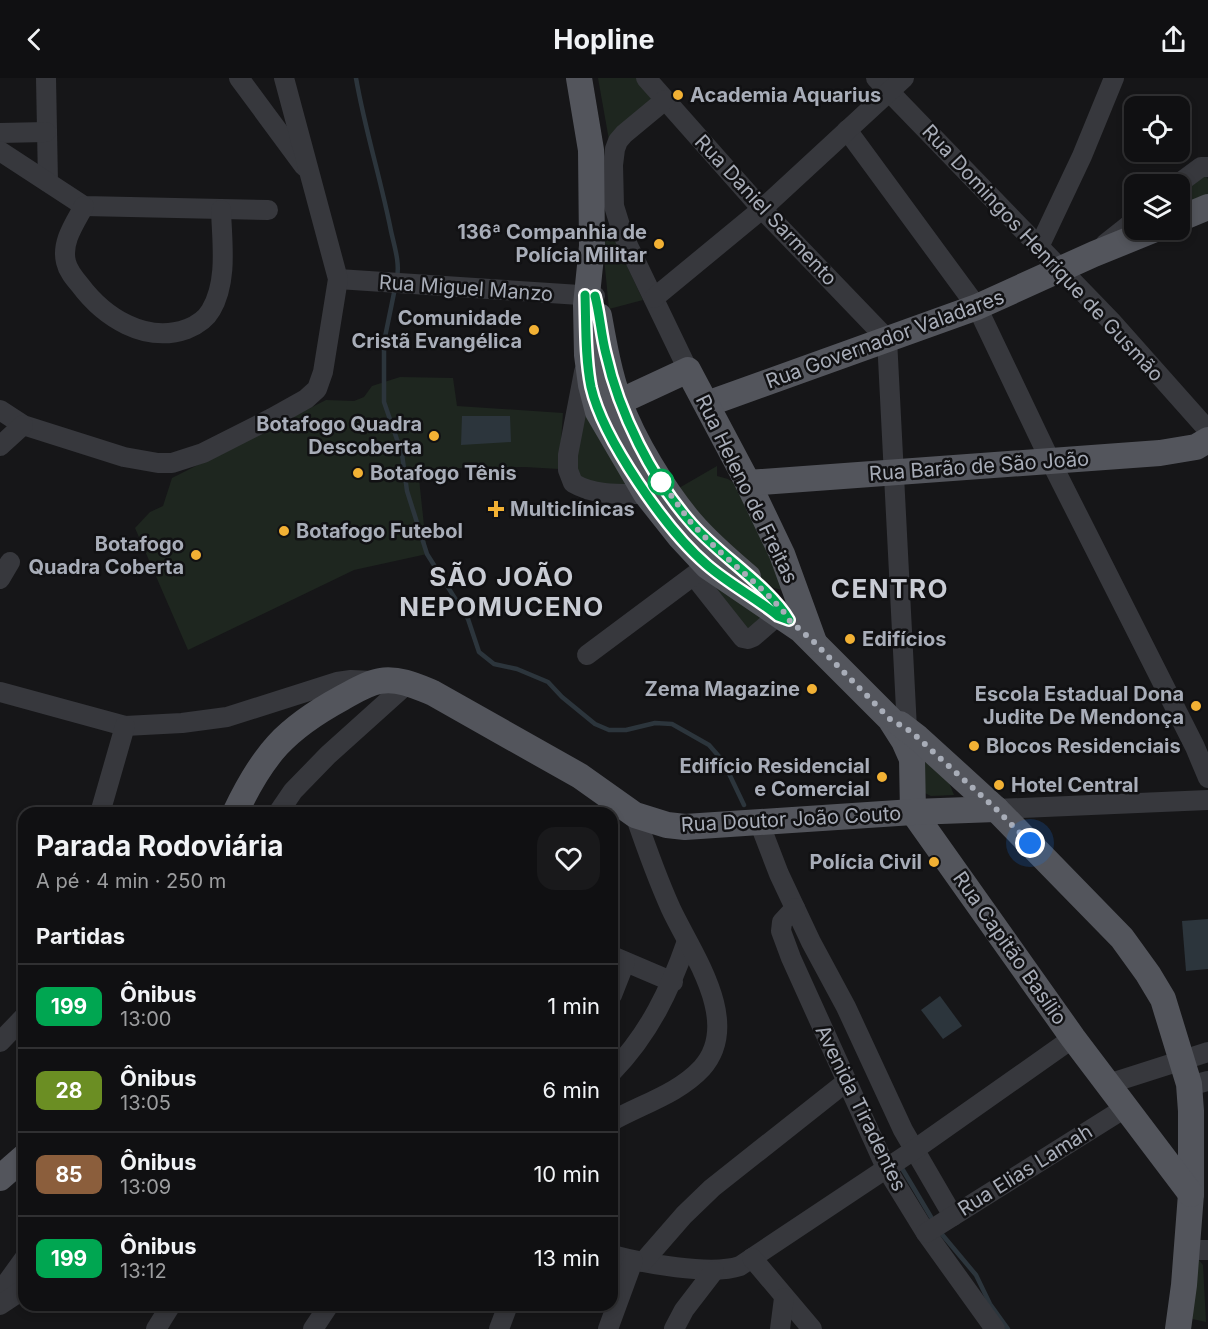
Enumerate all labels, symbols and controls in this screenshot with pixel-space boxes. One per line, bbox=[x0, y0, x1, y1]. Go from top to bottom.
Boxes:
icon: back bbox=[18, 23, 51, 56]
text: Hopline bbox=[553, 23, 655, 56]
icon: share bbox=[1157, 23, 1190, 56]
place label: Academia Aquarius bbox=[690, 83, 881, 107]
marker: Academia Aquarius bbox=[671, 88, 685, 102]
map controls bbox=[1124, 96, 1190, 240]
button: locate bbox=[1124, 96, 1190, 162]
street label: Rua Domingos Henrique de Gusmão bbox=[917, 120, 1169, 386]
street label: Rua Daniel Sarmento bbox=[690, 130, 842, 290]
button: layers bbox=[1124, 174, 1190, 240]
place label: 136ª Companhia de Polícia Militar bbox=[457, 220, 647, 267]
marker: 136ª Companhia de Polícia Militar bbox=[652, 237, 666, 251]
street label: Rua Miguel Manzo bbox=[378, 270, 554, 306]
street label: Rua Governador Valadares bbox=[763, 285, 1007, 393]
place label: Comunidade Cristã Evangélica bbox=[352, 306, 522, 353]
marker: Comunidade Cristã Evangélica bbox=[527, 323, 541, 337]
street label: Rua Heleno de Freitas bbox=[691, 391, 803, 587]
place label: Botafogo Quadra Descoberta bbox=[256, 412, 422, 459]
marker: Botafogo Quadra Descoberta bbox=[427, 429, 441, 443]
street label: Rua Barão de São João bbox=[868, 446, 1090, 486]
place label: Botafogo Tênis bbox=[370, 461, 517, 485]
marker: Botafogo Tênis bbox=[351, 466, 365, 480]
unlabelled marker bbox=[648, 469, 674, 495]
place label: Multiclínicas bbox=[510, 497, 635, 521]
marker: Multiclínicas bbox=[487, 500, 505, 518]
place label: Botafogo Futebol bbox=[296, 519, 463, 543]
marker: Botafogo Futebol bbox=[277, 524, 291, 538]
place label: Botafogo Quadra Coberta bbox=[28, 532, 184, 579]
marker: Botafogo Quadra Coberta bbox=[189, 548, 203, 562]
district label: SÃO JOÃO NEPOMUCENO bbox=[399, 561, 605, 622]
district label: CENTRO bbox=[831, 573, 949, 604]
place label: Edifícios bbox=[862, 627, 946, 651]
marker: Edifícios bbox=[843, 632, 857, 646]
place label: Zema Magazine bbox=[644, 677, 800, 701]
marker: Zema Magazine bbox=[805, 682, 819, 696]
place label: Escola Estadual Dona Judite De Mendonça bbox=[975, 682, 1184, 729]
marker: Escola Estadual Dona Judite De Mendonça bbox=[1189, 699, 1203, 713]
place label: Blocos Residenciais bbox=[986, 734, 1181, 758]
marker: Blocos Residenciais bbox=[967, 739, 981, 753]
place label: Edifício Residencial e Comercial bbox=[679, 754, 870, 801]
marker: Edifício Residencial e Comercial bbox=[875, 770, 889, 784]
place label: Hotel Central bbox=[1011, 773, 1139, 797]
marker: Hotel Central bbox=[992, 778, 1006, 792]
street label: Rua Doutor João Couto bbox=[680, 801, 902, 837]
button: heart bbox=[537, 827, 600, 890]
your location bbox=[1015, 828, 1045, 858]
text: Parada Rodoviária bbox=[36, 829, 283, 863]
place label: Polícia Civil bbox=[810, 850, 922, 874]
marker: Polícia Civil bbox=[927, 855, 941, 869]
street label: Rua Capitão Basílio bbox=[948, 867, 1072, 1029]
text: A pé · 4 min · 250 m bbox=[36, 869, 226, 893]
text: Partidas bbox=[36, 923, 125, 949]
text: Ônibus bbox=[120, 981, 197, 1007]
text: 1 min bbox=[547, 993, 600, 1019]
text: 199 bbox=[51, 994, 87, 1019]
text: 13:00 bbox=[120, 1007, 171, 1031]
street label: Avenida Tiradentes bbox=[810, 1021, 912, 1195]
text: Ônibus bbox=[120, 1065, 197, 1091]
text: 6 min bbox=[543, 1077, 600, 1103]
text: 28 bbox=[56, 1078, 82, 1103]
text: 13:05 bbox=[120, 1091, 171, 1115]
street label: Rua Elias Lamah bbox=[953, 1119, 1097, 1221]
text: Ônibus bbox=[120, 1149, 197, 1175]
text: 10 min bbox=[533, 1161, 600, 1187]
text: 85 bbox=[55, 1162, 83, 1187]
text: 13:09 bbox=[120, 1175, 171, 1199]
text: Ônibus bbox=[120, 1233, 197, 1259]
text: 13 min bbox=[534, 1245, 600, 1271]
text: 199 bbox=[51, 1246, 87, 1271]
text: 13:12 bbox=[120, 1259, 167, 1283]

